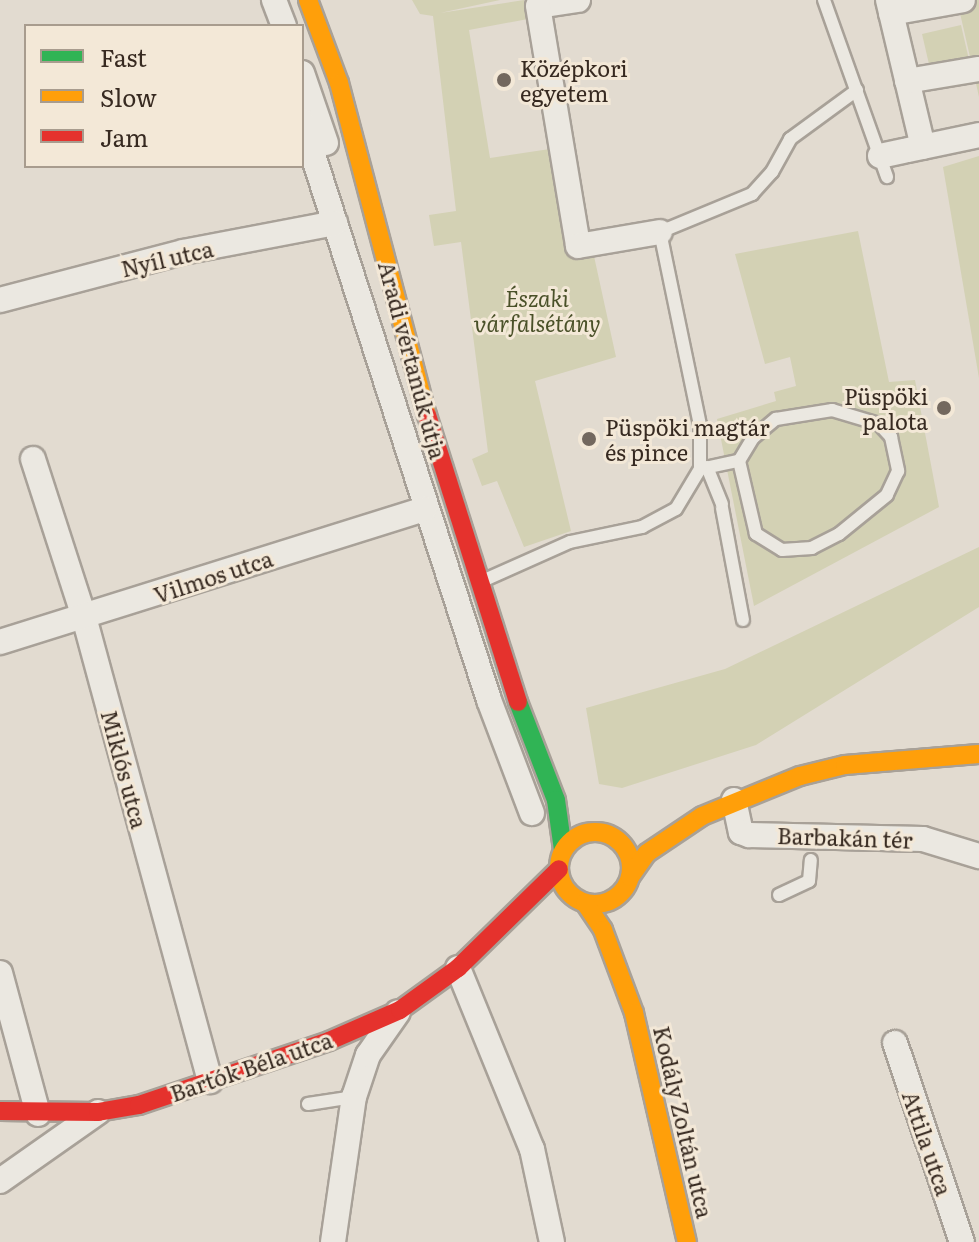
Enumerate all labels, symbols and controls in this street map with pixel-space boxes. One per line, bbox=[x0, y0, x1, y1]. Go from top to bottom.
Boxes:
legend bbox=[24, 24, 304, 168]
text: Fast bbox=[100, 39, 147, 74]
place label: Középkori egyetem bbox=[520, 54, 628, 106]
marker: Középkori egyetem bbox=[495, 71, 513, 89]
text: Slow bbox=[100, 79, 157, 114]
text: Jam bbox=[100, 119, 148, 154]
street label: Nyíl utca bbox=[118, 235, 216, 281]
street label: Aradi vértanúk útja bbox=[374, 258, 452, 462]
park label: Északi várfalsétány bbox=[473, 284, 601, 336]
place label: Püspöki palota bbox=[844, 382, 928, 434]
marker: Püspöki palota bbox=[935, 399, 953, 417]
place label: Püspöki magtár és pince bbox=[605, 413, 770, 464]
marker: Püspöki magtár és pince bbox=[580, 430, 598, 448]
street label: Vilmos utca bbox=[150, 544, 276, 608]
street label: Miklós utca bbox=[97, 707, 153, 831]
street label: Barbakán tér bbox=[777, 821, 913, 853]
street label: Kodály Zoltán utca bbox=[649, 1023, 719, 1221]
street label: Bartók Béla utca bbox=[166, 1026, 336, 1106]
street label: Attila utca bbox=[898, 1087, 958, 1199]

